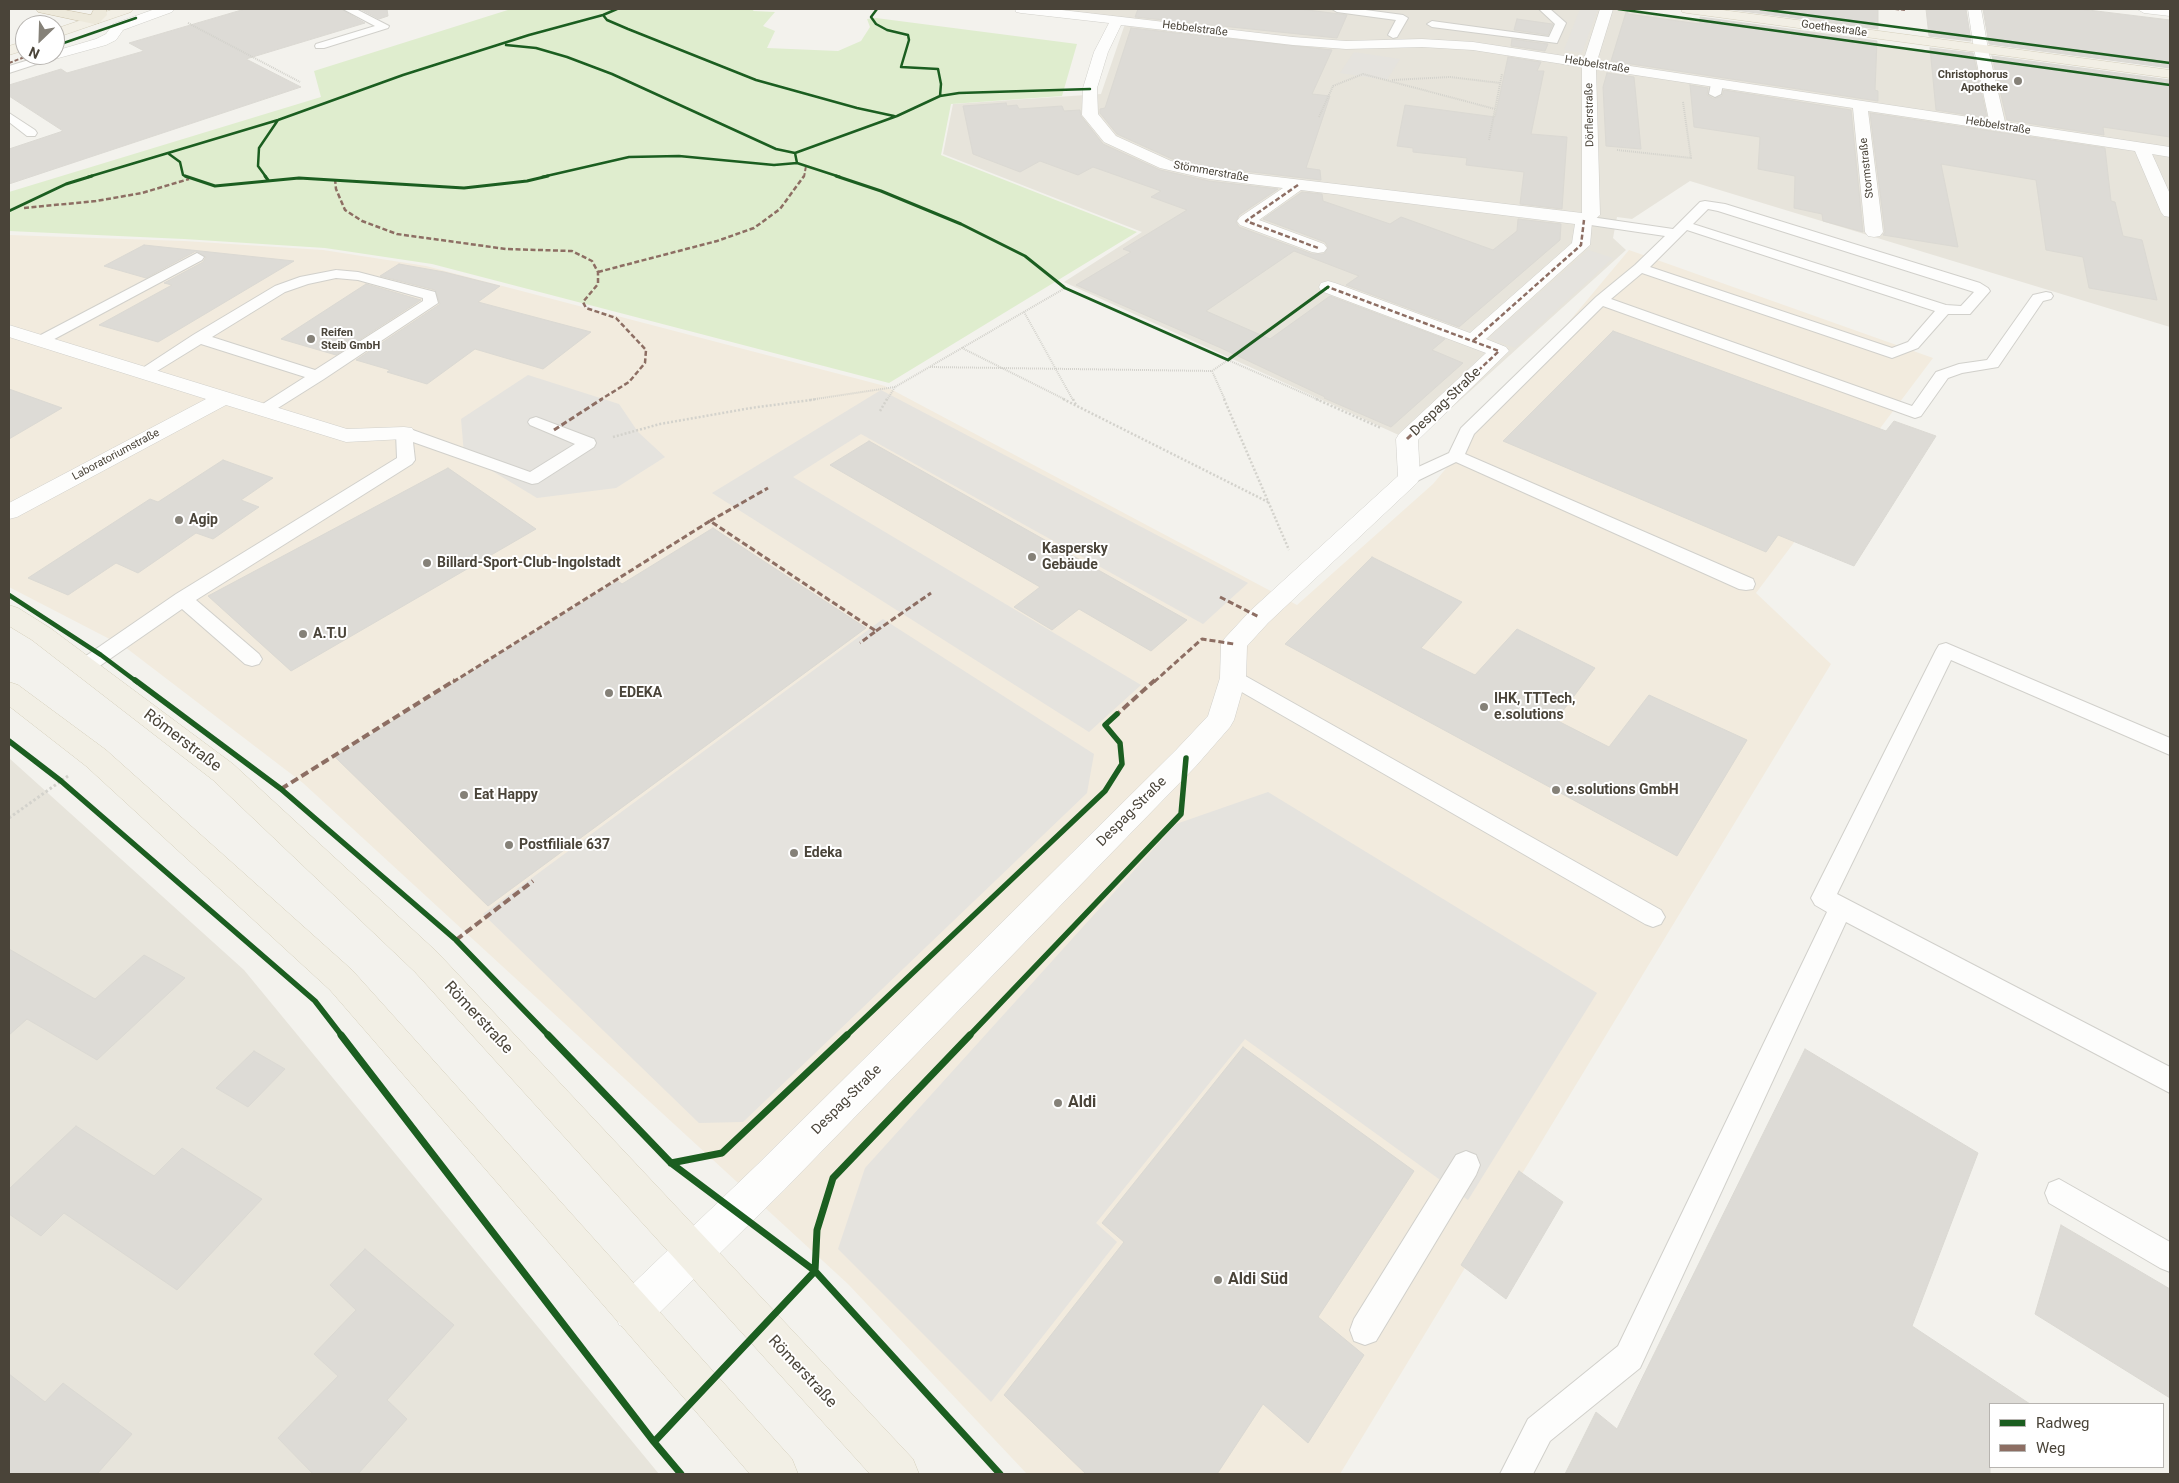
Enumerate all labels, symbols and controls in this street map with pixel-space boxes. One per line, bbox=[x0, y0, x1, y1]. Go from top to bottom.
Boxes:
north arrow bbox=[15, 15, 65, 65]
street label: Hebbelstraße bbox=[1162, 18, 1228, 40]
street label: Goethestraße bbox=[1800, 18, 1868, 40]
text: N bbox=[27, 43, 42, 62]
street label: Hebbelstraße bbox=[1564, 53, 1630, 77]
place label: Christophorus Apotheke bbox=[1938, 68, 2008, 94]
marker: Christophorus Apotheke bbox=[2012, 75, 2024, 87]
street label: Dörflerstraße bbox=[1583, 83, 1597, 147]
street label: Hebbelstraße bbox=[1965, 114, 2031, 138]
street label: Stormstraße bbox=[1857, 137, 1877, 199]
street label: Stömmerstraße bbox=[1172, 159, 1250, 185]
place label: Reifen Steib GmbH bbox=[321, 326, 380, 352]
marker: Reifen Steib GmbH bbox=[305, 333, 317, 345]
street label: Despag-Straße bbox=[1407, 364, 1485, 440]
street label: Laboratoriumstraße bbox=[70, 426, 162, 484]
place label: Agip bbox=[189, 512, 218, 528]
marker: Agip bbox=[173, 514, 185, 526]
place label: Kaspersky Gebäude bbox=[1042, 541, 1108, 574]
marker: Kaspersky Gebäude bbox=[1026, 551, 1038, 563]
place label: Billard-Sport-Club-Ingolstadt bbox=[437, 555, 621, 571]
marker: Billard-Sport-Club-Ingolstadt bbox=[421, 557, 433, 569]
place label: A.T.U bbox=[313, 626, 347, 642]
marker: A.T.U bbox=[297, 628, 309, 640]
place label: EDEKA bbox=[619, 685, 662, 701]
marker: EDEKA bbox=[603, 687, 615, 699]
place label: IHK, TTTech, e.solutions bbox=[1494, 691, 1576, 724]
marker: IHK, TTTech, e.solutions bbox=[1478, 701, 1490, 713]
street label: Römerstraße bbox=[139, 706, 225, 776]
street label: Despag-Straße bbox=[1094, 774, 1170, 850]
place label: e.solutions GmbH bbox=[1566, 782, 1679, 798]
marker: e.solutions GmbH bbox=[1550, 784, 1562, 796]
place label: Eat Happy bbox=[474, 787, 538, 803]
marker: Eat Happy bbox=[458, 789, 470, 801]
place label: Postfiliale 637 bbox=[519, 837, 610, 853]
marker: Postfiliale 637 bbox=[503, 839, 515, 851]
place label: Edeka bbox=[804, 845, 842, 861]
marker: Edeka bbox=[788, 847, 800, 859]
street label: Römerstraße bbox=[440, 978, 516, 1058]
street label: Despag-Straße bbox=[809, 1062, 885, 1138]
place label: Aldi bbox=[1068, 1093, 1096, 1113]
marker: Aldi bbox=[1052, 1097, 1064, 1109]
place label: Aldi Süd bbox=[1228, 1270, 1288, 1290]
marker: Aldi Süd bbox=[1212, 1274, 1224, 1286]
street label: Römerstraße bbox=[764, 1332, 840, 1412]
legend bbox=[1989, 1403, 2164, 1468]
text: Radweg bbox=[2036, 1414, 2090, 1432]
text: Weg bbox=[2036, 1439, 2065, 1457]

